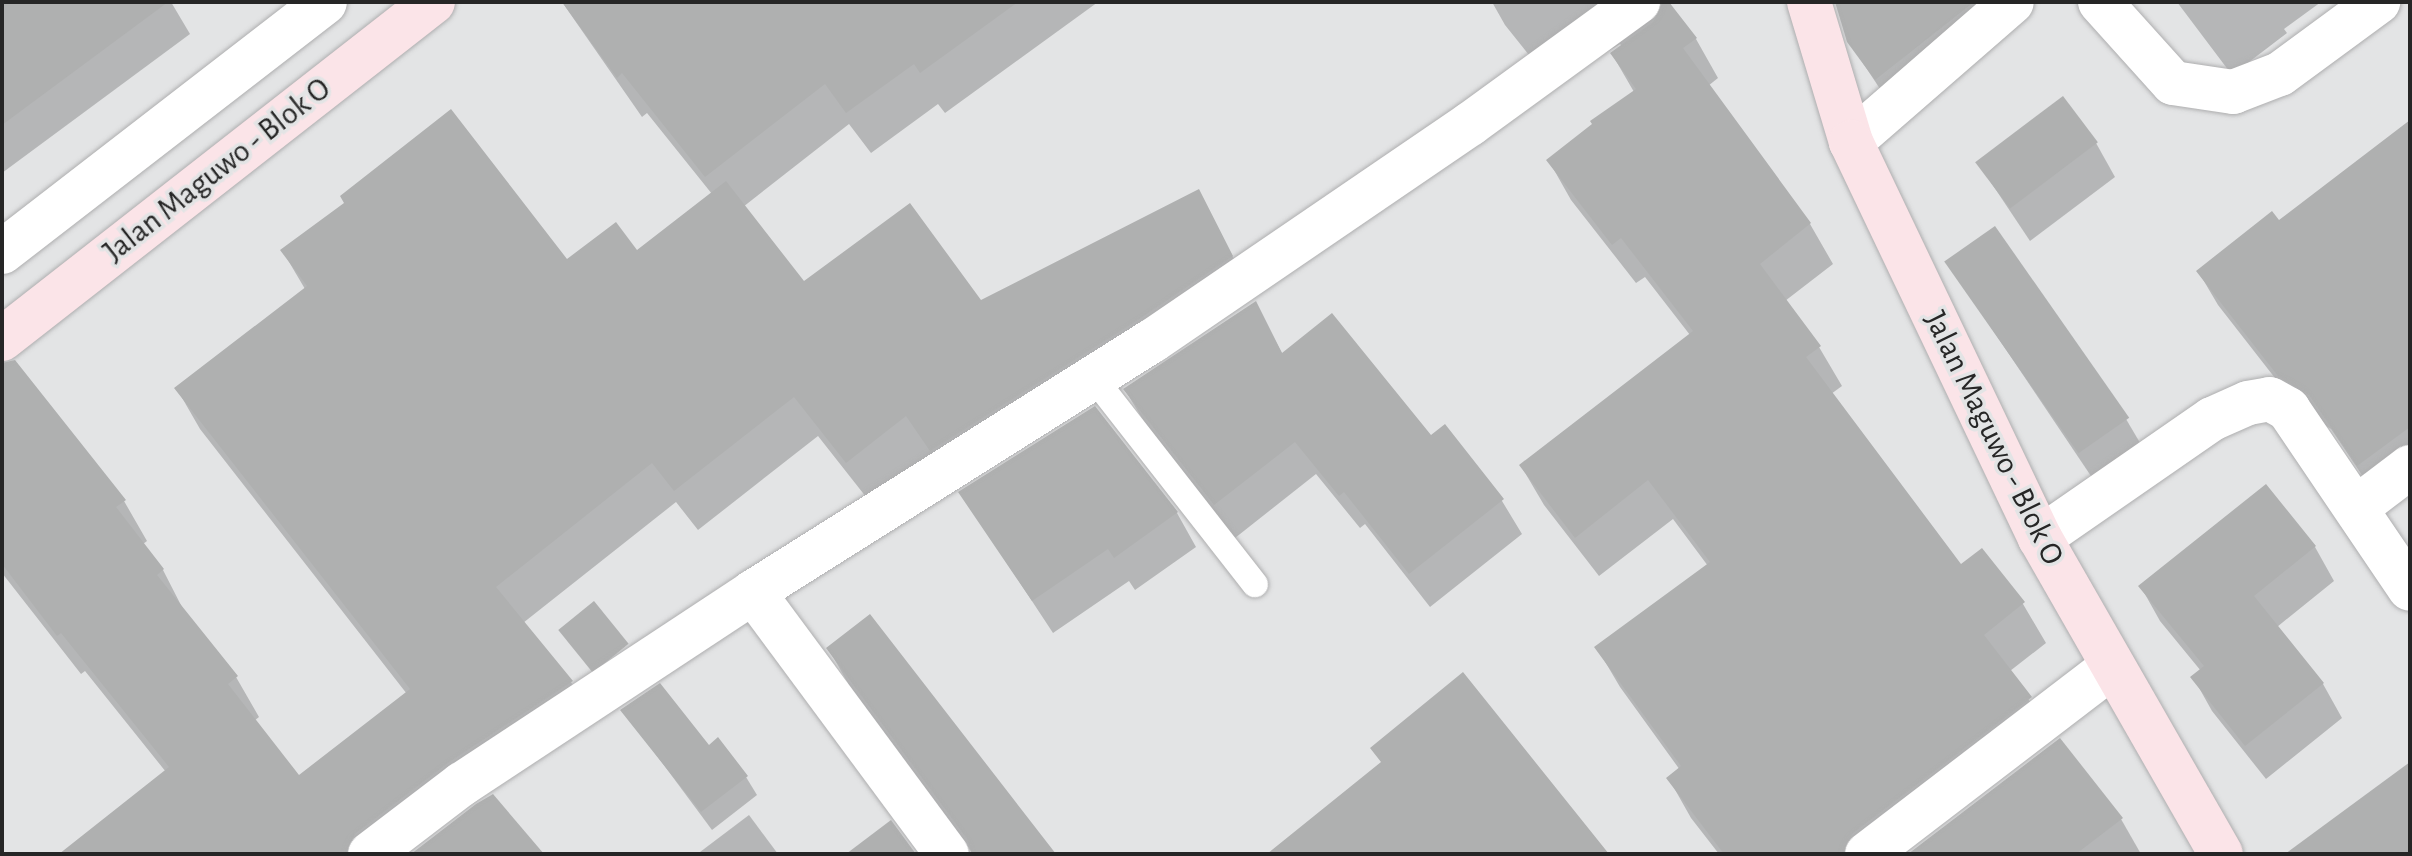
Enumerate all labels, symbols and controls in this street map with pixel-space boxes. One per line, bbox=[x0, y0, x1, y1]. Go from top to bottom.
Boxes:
street label: Jalan Maguwo - Blok O bbox=[96, 69, 338, 271]
street label: Jalan Maguwo - Blok O bbox=[1916, 305, 2072, 571]

